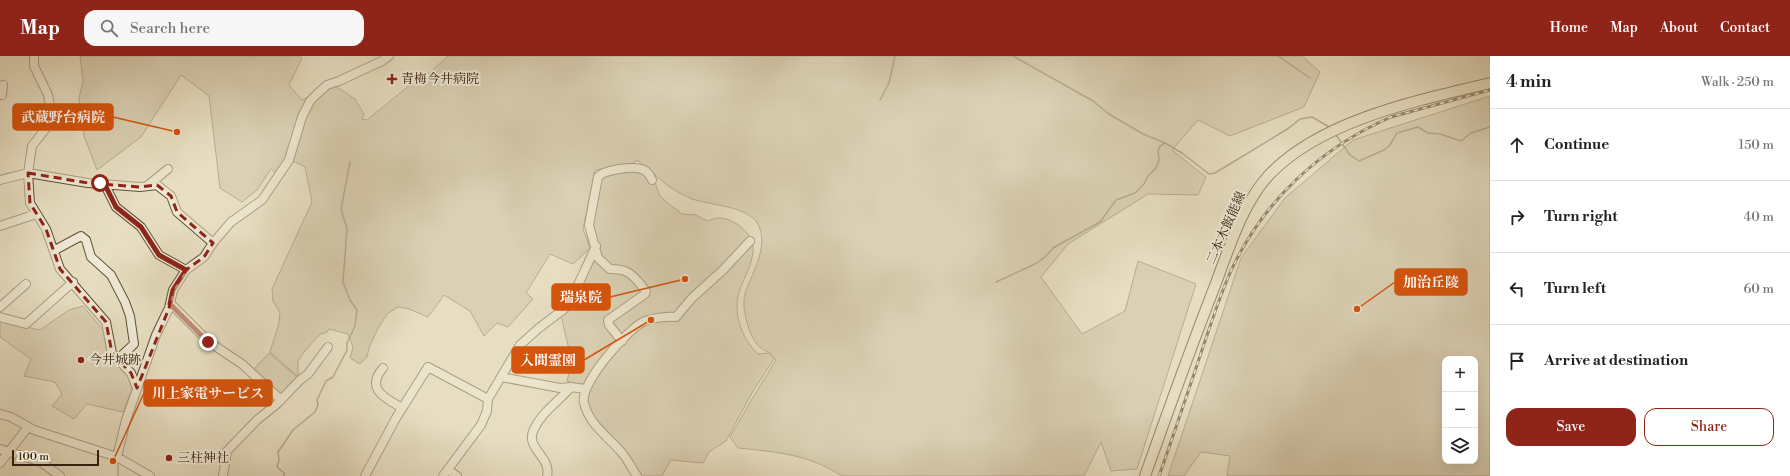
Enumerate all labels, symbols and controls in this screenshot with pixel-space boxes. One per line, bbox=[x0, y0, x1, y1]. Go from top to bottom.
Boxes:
search box bbox=[84, 10, 364, 46]
text: Map bbox=[20, 16, 60, 40]
icon: search bbox=[98, 17, 120, 39]
text: Search here bbox=[130, 19, 210, 38]
text: Home bbox=[1550, 19, 1588, 37]
text: Map bbox=[1610, 19, 1638, 37]
text: About bbox=[1660, 19, 1698, 37]
text: Contact bbox=[1720, 19, 1770, 37]
place label: 青梅今井病院 bbox=[401, 71, 479, 87]
text: 4 min bbox=[1506, 71, 1551, 93]
marker: 青梅今井病院 bbox=[386, 73, 398, 85]
text: Walk · 250 m bbox=[1701, 74, 1774, 90]
callout: 武蔵野台病院 bbox=[13, 104, 113, 130]
text: 武蔵野台病院 bbox=[21, 109, 105, 127]
icon: ahead bbox=[1506, 134, 1528, 156]
text: Continue bbox=[1544, 135, 1609, 154]
text: 150 m bbox=[1739, 137, 1774, 153]
route start bbox=[91, 174, 109, 192]
street label: 二本木飯能線 bbox=[1203, 189, 1249, 267]
icon: right bbox=[1506, 206, 1528, 228]
text: Turn right bbox=[1544, 207, 1618, 226]
text: 40 m bbox=[1744, 209, 1774, 225]
callout: 加治丘陵 bbox=[1395, 269, 1467, 295]
text: 加治丘陵 bbox=[1403, 274, 1459, 292]
icon: left bbox=[1506, 278, 1528, 300]
text: Turn left bbox=[1544, 279, 1606, 298]
text: 60 m bbox=[1743, 281, 1774, 297]
callout: 瑞泉院 bbox=[552, 284, 610, 310]
text: 瑞泉院 bbox=[560, 289, 602, 307]
route end bbox=[199, 333, 217, 351]
callout: 入間霊園 bbox=[512, 347, 584, 373]
icon: arrive bbox=[1506, 350, 1528, 372]
text: Arrive at destination bbox=[1544, 351, 1688, 370]
place label: 今井城跡 bbox=[89, 352, 141, 368]
text: 入間霊園 bbox=[520, 352, 576, 370]
marker: 今井城跡 bbox=[76, 355, 86, 365]
map controls bbox=[1442, 356, 1478, 464]
button: + bbox=[1442, 356, 1478, 392]
callout: 川上家電サービス bbox=[144, 380, 272, 406]
text: 川上家電サービス bbox=[152, 385, 264, 403]
button: − bbox=[1442, 392, 1478, 428]
button: Save bbox=[1506, 408, 1636, 446]
button: Share bbox=[1644, 408, 1774, 446]
button: layers bbox=[1442, 428, 1478, 464]
scale bar bbox=[12, 448, 99, 467]
text: 100 m bbox=[18, 450, 49, 464]
place label: 三柱神社 bbox=[177, 450, 229, 466]
marker: 三柱神社 bbox=[164, 453, 174, 463]

